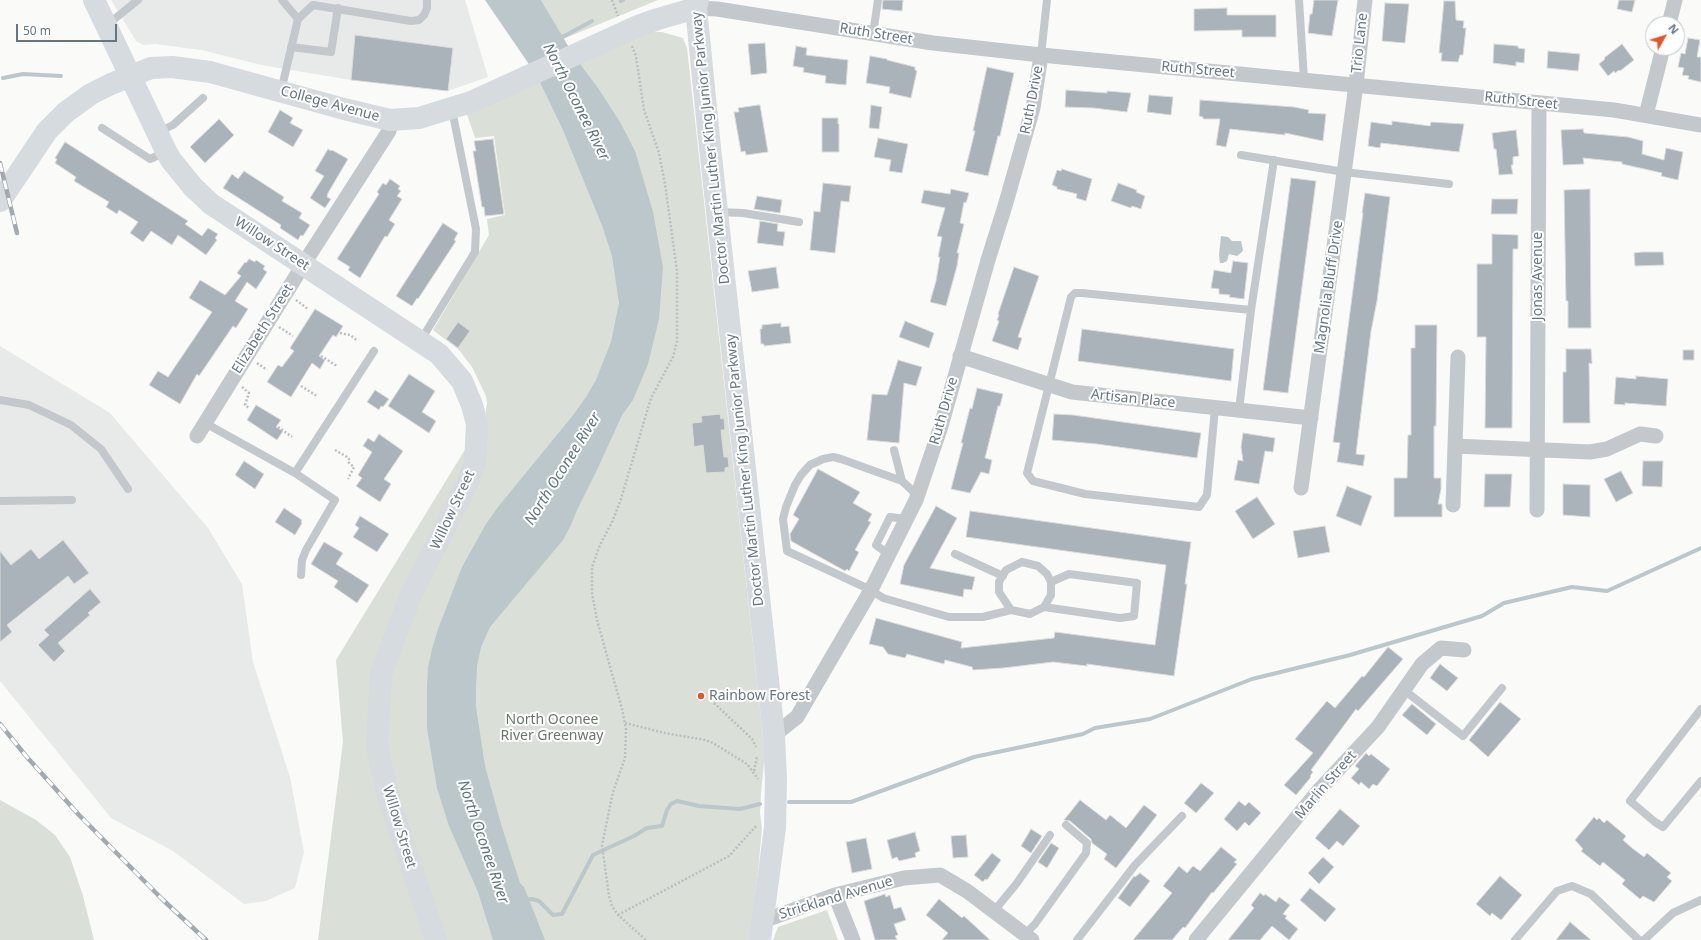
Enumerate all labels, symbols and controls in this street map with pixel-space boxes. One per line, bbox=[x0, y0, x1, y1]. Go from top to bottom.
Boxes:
street label: Doctor Martin Luther King Junior Parkway bbox=[688, 11, 734, 285]
street label: Trio Lane bbox=[1348, 12, 1372, 74]
scale bar bbox=[18, 16, 119, 42]
north arrow bbox=[1645, 16, 1685, 56]
street label: Ruth Street bbox=[838, 20, 914, 48]
text: N bbox=[1665, 21, 1683, 37]
text: 50 m bbox=[23, 22, 51, 39]
water label: North Oconee River bbox=[539, 40, 613, 164]
street label: Ruth Street bbox=[1161, 58, 1235, 82]
street label: Ruth Drive bbox=[1017, 64, 1047, 136]
street label: College Avenue bbox=[279, 83, 381, 125]
street label: Ruth Street bbox=[1483, 89, 1559, 113]
street label: Willow Street bbox=[231, 214, 313, 274]
street label: Magnolia Bluff Drive bbox=[1311, 219, 1347, 355]
street label: Jonas Avenue bbox=[1530, 232, 1546, 320]
street label: Elizabeth Street bbox=[229, 281, 297, 377]
street label: Doctor Martin Luther King Junior Parkway bbox=[722, 333, 768, 607]
street label: Ruth Drive bbox=[926, 375, 962, 447]
street label: Artisan Place bbox=[1090, 386, 1176, 412]
water label: North Oconee River bbox=[521, 409, 605, 529]
street label: Willow Street bbox=[427, 468, 479, 552]
place label: Rainbow Forest bbox=[709, 688, 810, 704]
marker: Rainbow Forest bbox=[696, 691, 706, 701]
park label: North Oconee River Greenway bbox=[501, 712, 603, 744]
street label: Marlin Street bbox=[1292, 747, 1360, 823]
water label: North Oconee River bbox=[453, 778, 513, 906]
street label: Willow Street bbox=[378, 784, 420, 870]
street label: Strickland Avenue bbox=[777, 873, 895, 923]

